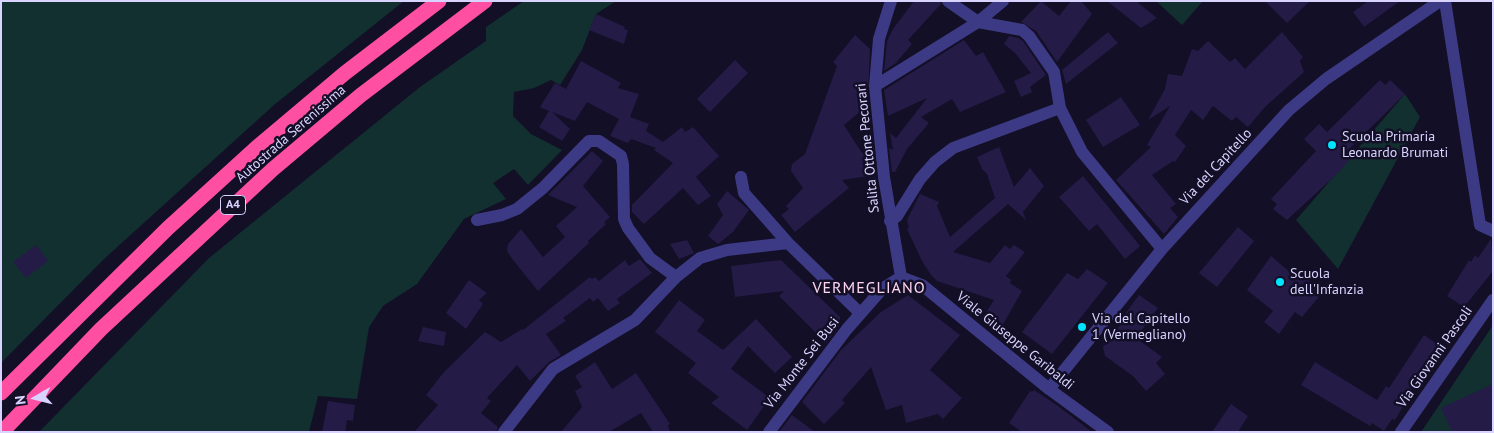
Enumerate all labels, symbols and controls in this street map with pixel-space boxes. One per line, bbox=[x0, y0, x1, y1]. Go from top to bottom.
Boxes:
street label: Autostrada Serenissima bbox=[233, 82, 349, 186]
street label: Salita Ottone Pecorari bbox=[853, 82, 883, 214]
street label: Via del Capitello bbox=[1176, 125, 1256, 209]
place label: Scuola Primaria Leonardo Brumati bbox=[1342, 129, 1448, 162]
marker: Scuola Primaria Leonardo Brumati bbox=[1326, 139, 1338, 151]
road number: A4 bbox=[220, 196, 246, 214]
place label: Scuola dell'Infanzia bbox=[1290, 266, 1364, 298]
marker: Scuola dell'Infanzia bbox=[1274, 276, 1286, 288]
district label: VERMEGLIANO bbox=[811, 278, 927, 298]
street label: Viale Giuseppe Garibaldi bbox=[953, 288, 1077, 394]
street label: Via Giovanni Pascoli bbox=[1394, 303, 1476, 411]
place label: Via del Capitello 1 (Vermegliano) bbox=[1092, 311, 1190, 344]
street label: Via Monte Sei Busi bbox=[761, 314, 843, 412]
marker: Via del Capitello 1 (Vermegliano) bbox=[1076, 321, 1088, 333]
north arrow bbox=[10, 373, 60, 423]
text: N bbox=[11, 394, 30, 406]

